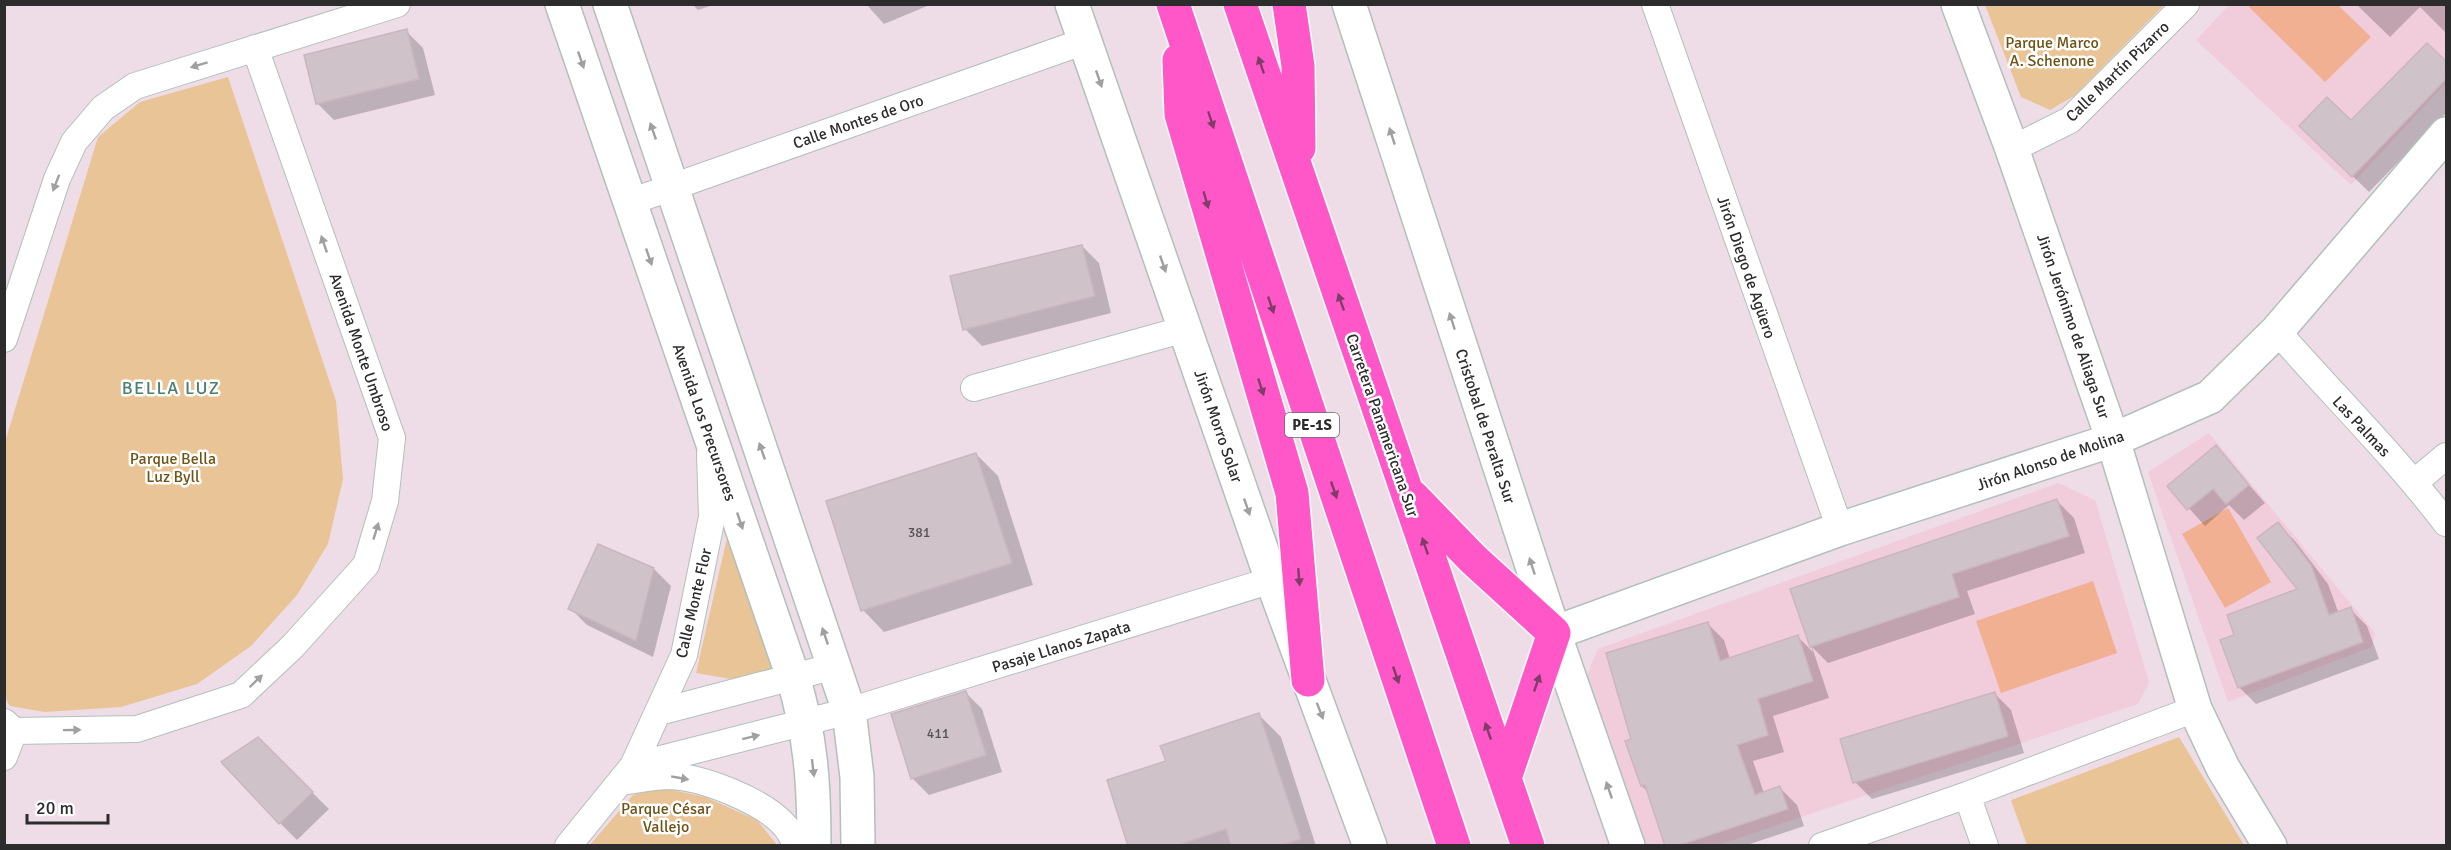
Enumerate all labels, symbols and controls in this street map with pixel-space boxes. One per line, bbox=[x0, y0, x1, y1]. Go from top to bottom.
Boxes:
street label: Calle Martín Pizarro bbox=[2062, 17, 2174, 126]
park label: Parque Marco A. Schenone bbox=[2005, 33, 2099, 71]
one-way arrow bbox=[577, 51, 586, 69]
one-way arrow bbox=[1255, 56, 1265, 74]
one-way arrow bbox=[190, 61, 208, 70]
one-way arrow bbox=[1094, 70, 1104, 88]
street label: Calle Montes de Oro bbox=[790, 90, 926, 154]
one-way arrow bbox=[1206, 111, 1216, 129]
one-way arrow bbox=[648, 122, 657, 140]
one-way arrow bbox=[1386, 127, 1396, 145]
one-way arrow bbox=[51, 174, 61, 192]
one-way arrow bbox=[1202, 191, 1211, 209]
street label: Jirón Diego de Agüero bbox=[1712, 193, 1780, 341]
street label: Jirón Jerónimo de Aliaga Sur bbox=[2032, 231, 2114, 422]
one-way arrow bbox=[318, 235, 328, 253]
one-way arrow bbox=[644, 248, 654, 266]
one-way arrow bbox=[1158, 255, 1168, 273]
street label: Avenida Monte Umbroso bbox=[325, 271, 398, 434]
one-way arrow bbox=[1336, 293, 1345, 311]
one-way arrow bbox=[1267, 296, 1277, 314]
one-way arrow bbox=[1447, 312, 1456, 330]
street label: Carretera Panamericana Sur bbox=[1341, 331, 1423, 520]
street label: Avenida Los Precursores bbox=[668, 341, 740, 504]
street label: Cristobal de Peralta Sur bbox=[1451, 346, 1520, 506]
street label: Jirón Morro Solar bbox=[1189, 367, 1247, 486]
district label: BELLA LUZ bbox=[122, 377, 220, 399]
one-way arrow bbox=[1257, 378, 1266, 396]
street label: Las Palmas bbox=[2328, 392, 2395, 461]
road number: PE-1S bbox=[1285, 413, 1339, 437]
street label: Jirón Alonso de Molina bbox=[1974, 426, 2127, 496]
one-way arrow bbox=[757, 442, 766, 460]
park label: Parque Bella Luz Byll bbox=[130, 449, 216, 487]
one-way arrow bbox=[1329, 481, 1339, 499]
one-way arrow bbox=[1242, 498, 1252, 516]
one-way arrow bbox=[735, 512, 745, 530]
one-way arrow bbox=[372, 522, 381, 540]
house number: 381 bbox=[908, 524, 930, 541]
one-way arrow bbox=[1419, 537, 1429, 555]
street label: Calle Monte Flor bbox=[672, 546, 716, 660]
one-way arrow bbox=[1527, 557, 1536, 575]
one-way arrow bbox=[1294, 568, 1304, 587]
street label: Pasaje Llanos Zapata bbox=[990, 616, 1133, 678]
one-way arrow bbox=[820, 626, 829, 644]
one-way arrow bbox=[1392, 666, 1402, 684]
one-way arrow bbox=[249, 674, 264, 688]
one-way arrow bbox=[1532, 674, 1542, 692]
one-way arrow bbox=[1315, 702, 1325, 720]
one-way arrow bbox=[1483, 722, 1493, 740]
one-way arrow bbox=[63, 725, 82, 735]
house number: 411 bbox=[927, 725, 949, 742]
one-way arrow bbox=[742, 731, 760, 741]
one-way arrow bbox=[808, 758, 817, 777]
one-way arrow bbox=[671, 774, 690, 783]
one-way arrow bbox=[1604, 781, 1614, 799]
scale bar bbox=[27, 787, 108, 825]
text: 20 m bbox=[36, 797, 74, 819]
park label: Parque César Vallejo bbox=[621, 799, 711, 837]

